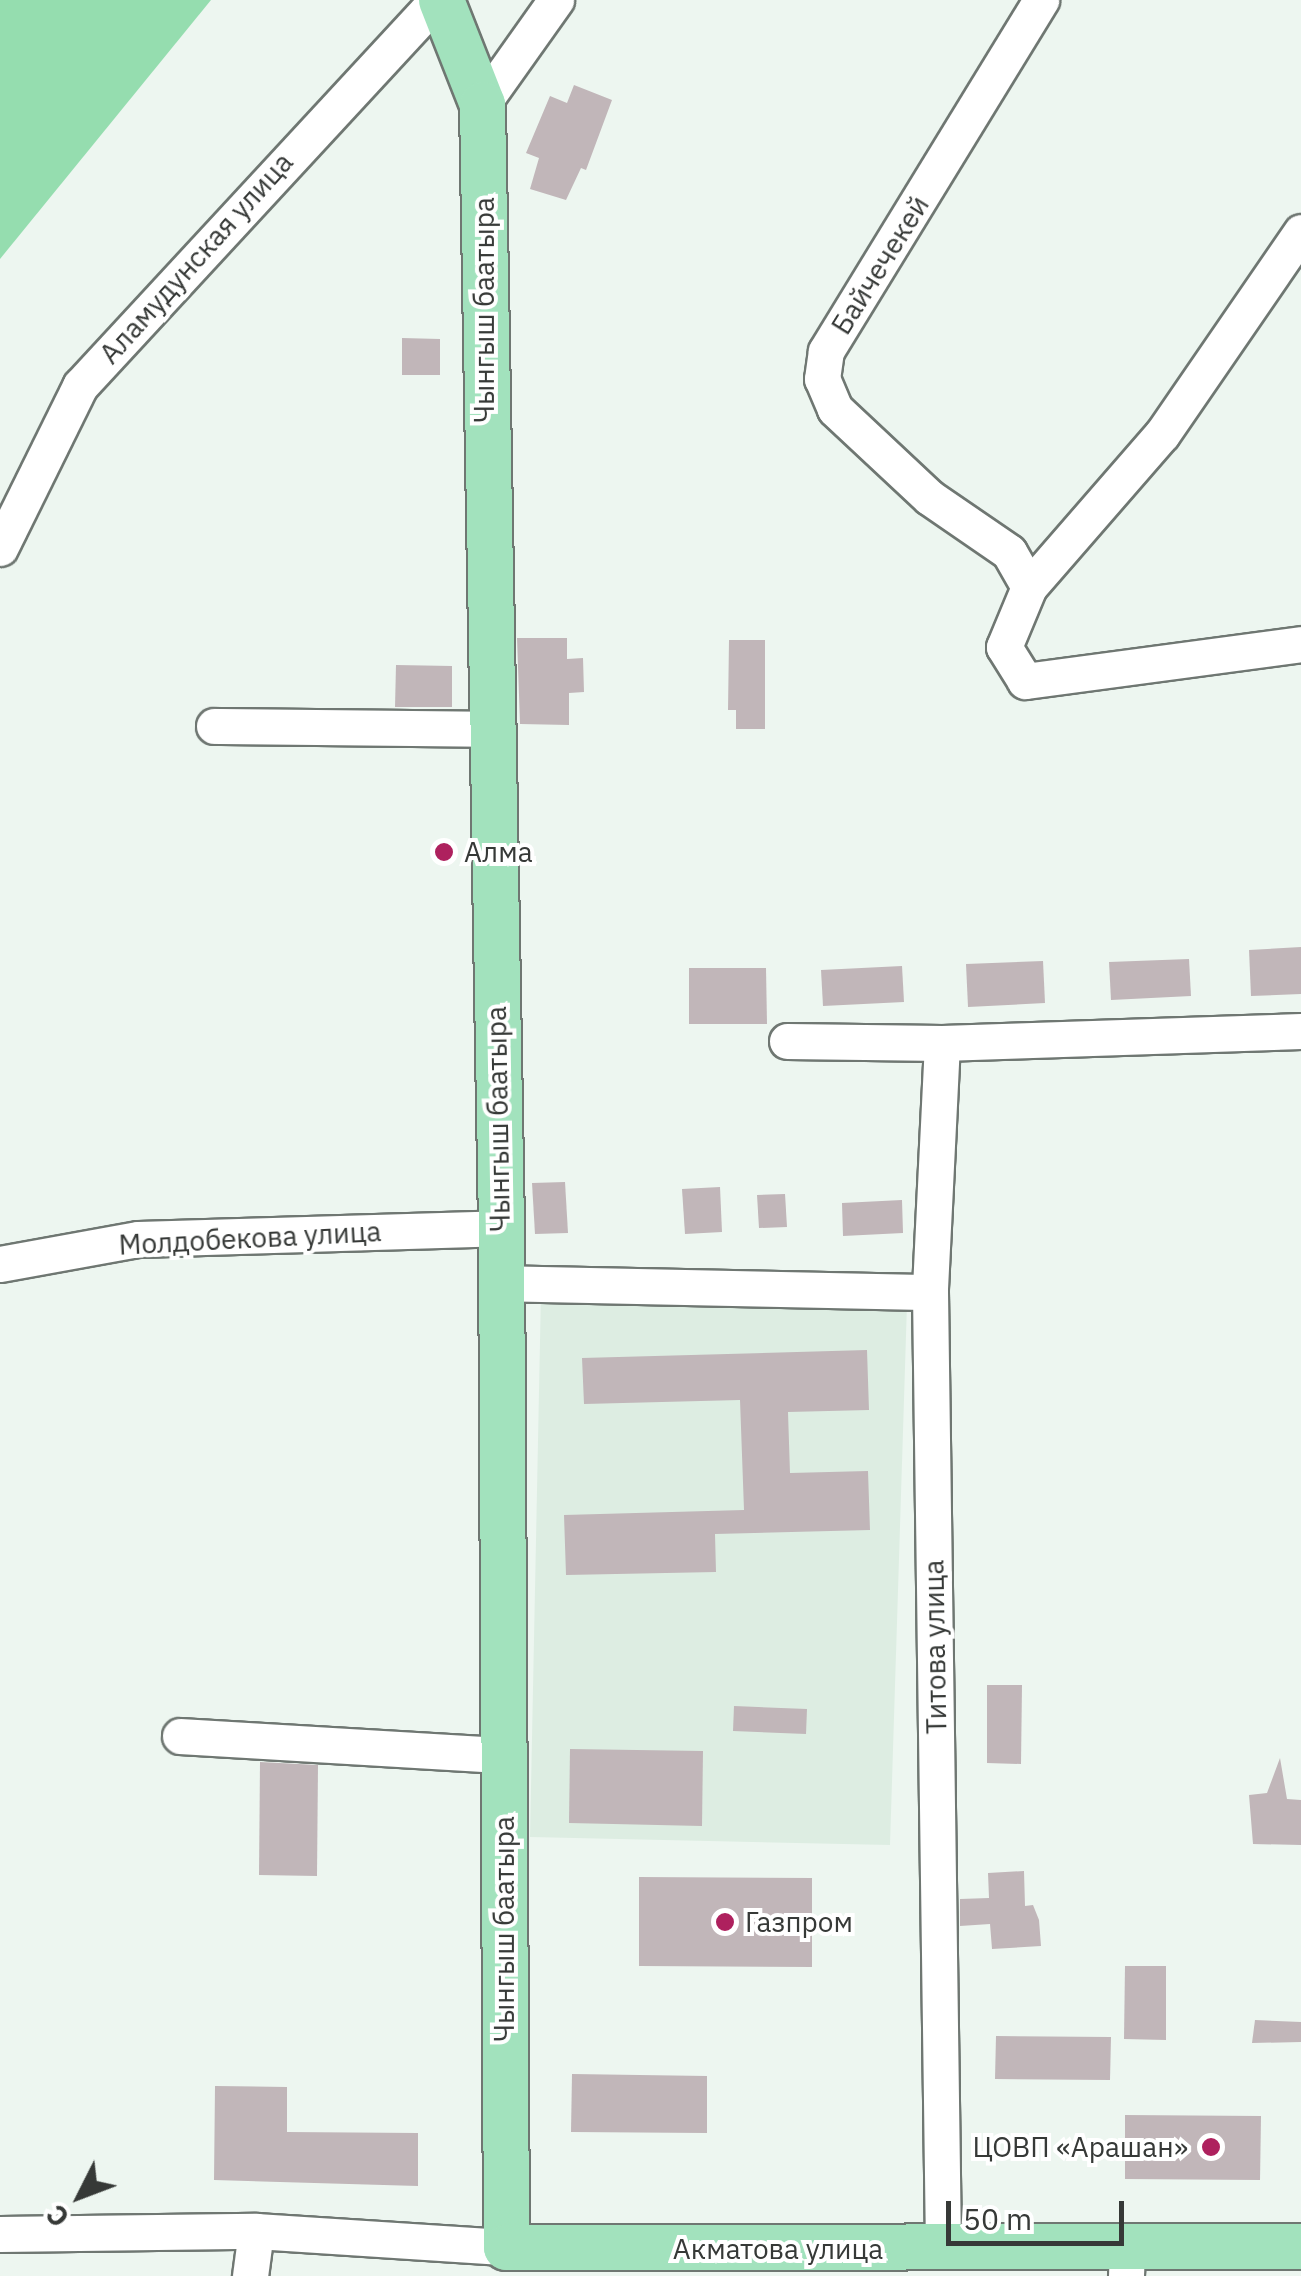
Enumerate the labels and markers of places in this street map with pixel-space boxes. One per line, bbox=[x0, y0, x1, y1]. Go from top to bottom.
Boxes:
place label: Алма bbox=[464, 835, 533, 869]
marker: Алма bbox=[433, 841, 455, 863]
place label: Газпром bbox=[745, 1905, 853, 1939]
marker: Газпром bbox=[714, 1911, 736, 1933]
place label: ЦОВП «Арашан» bbox=[972, 2130, 1188, 2164]
marker: ЦОВП «Арашан» bbox=[1198, 2134, 1224, 2160]

